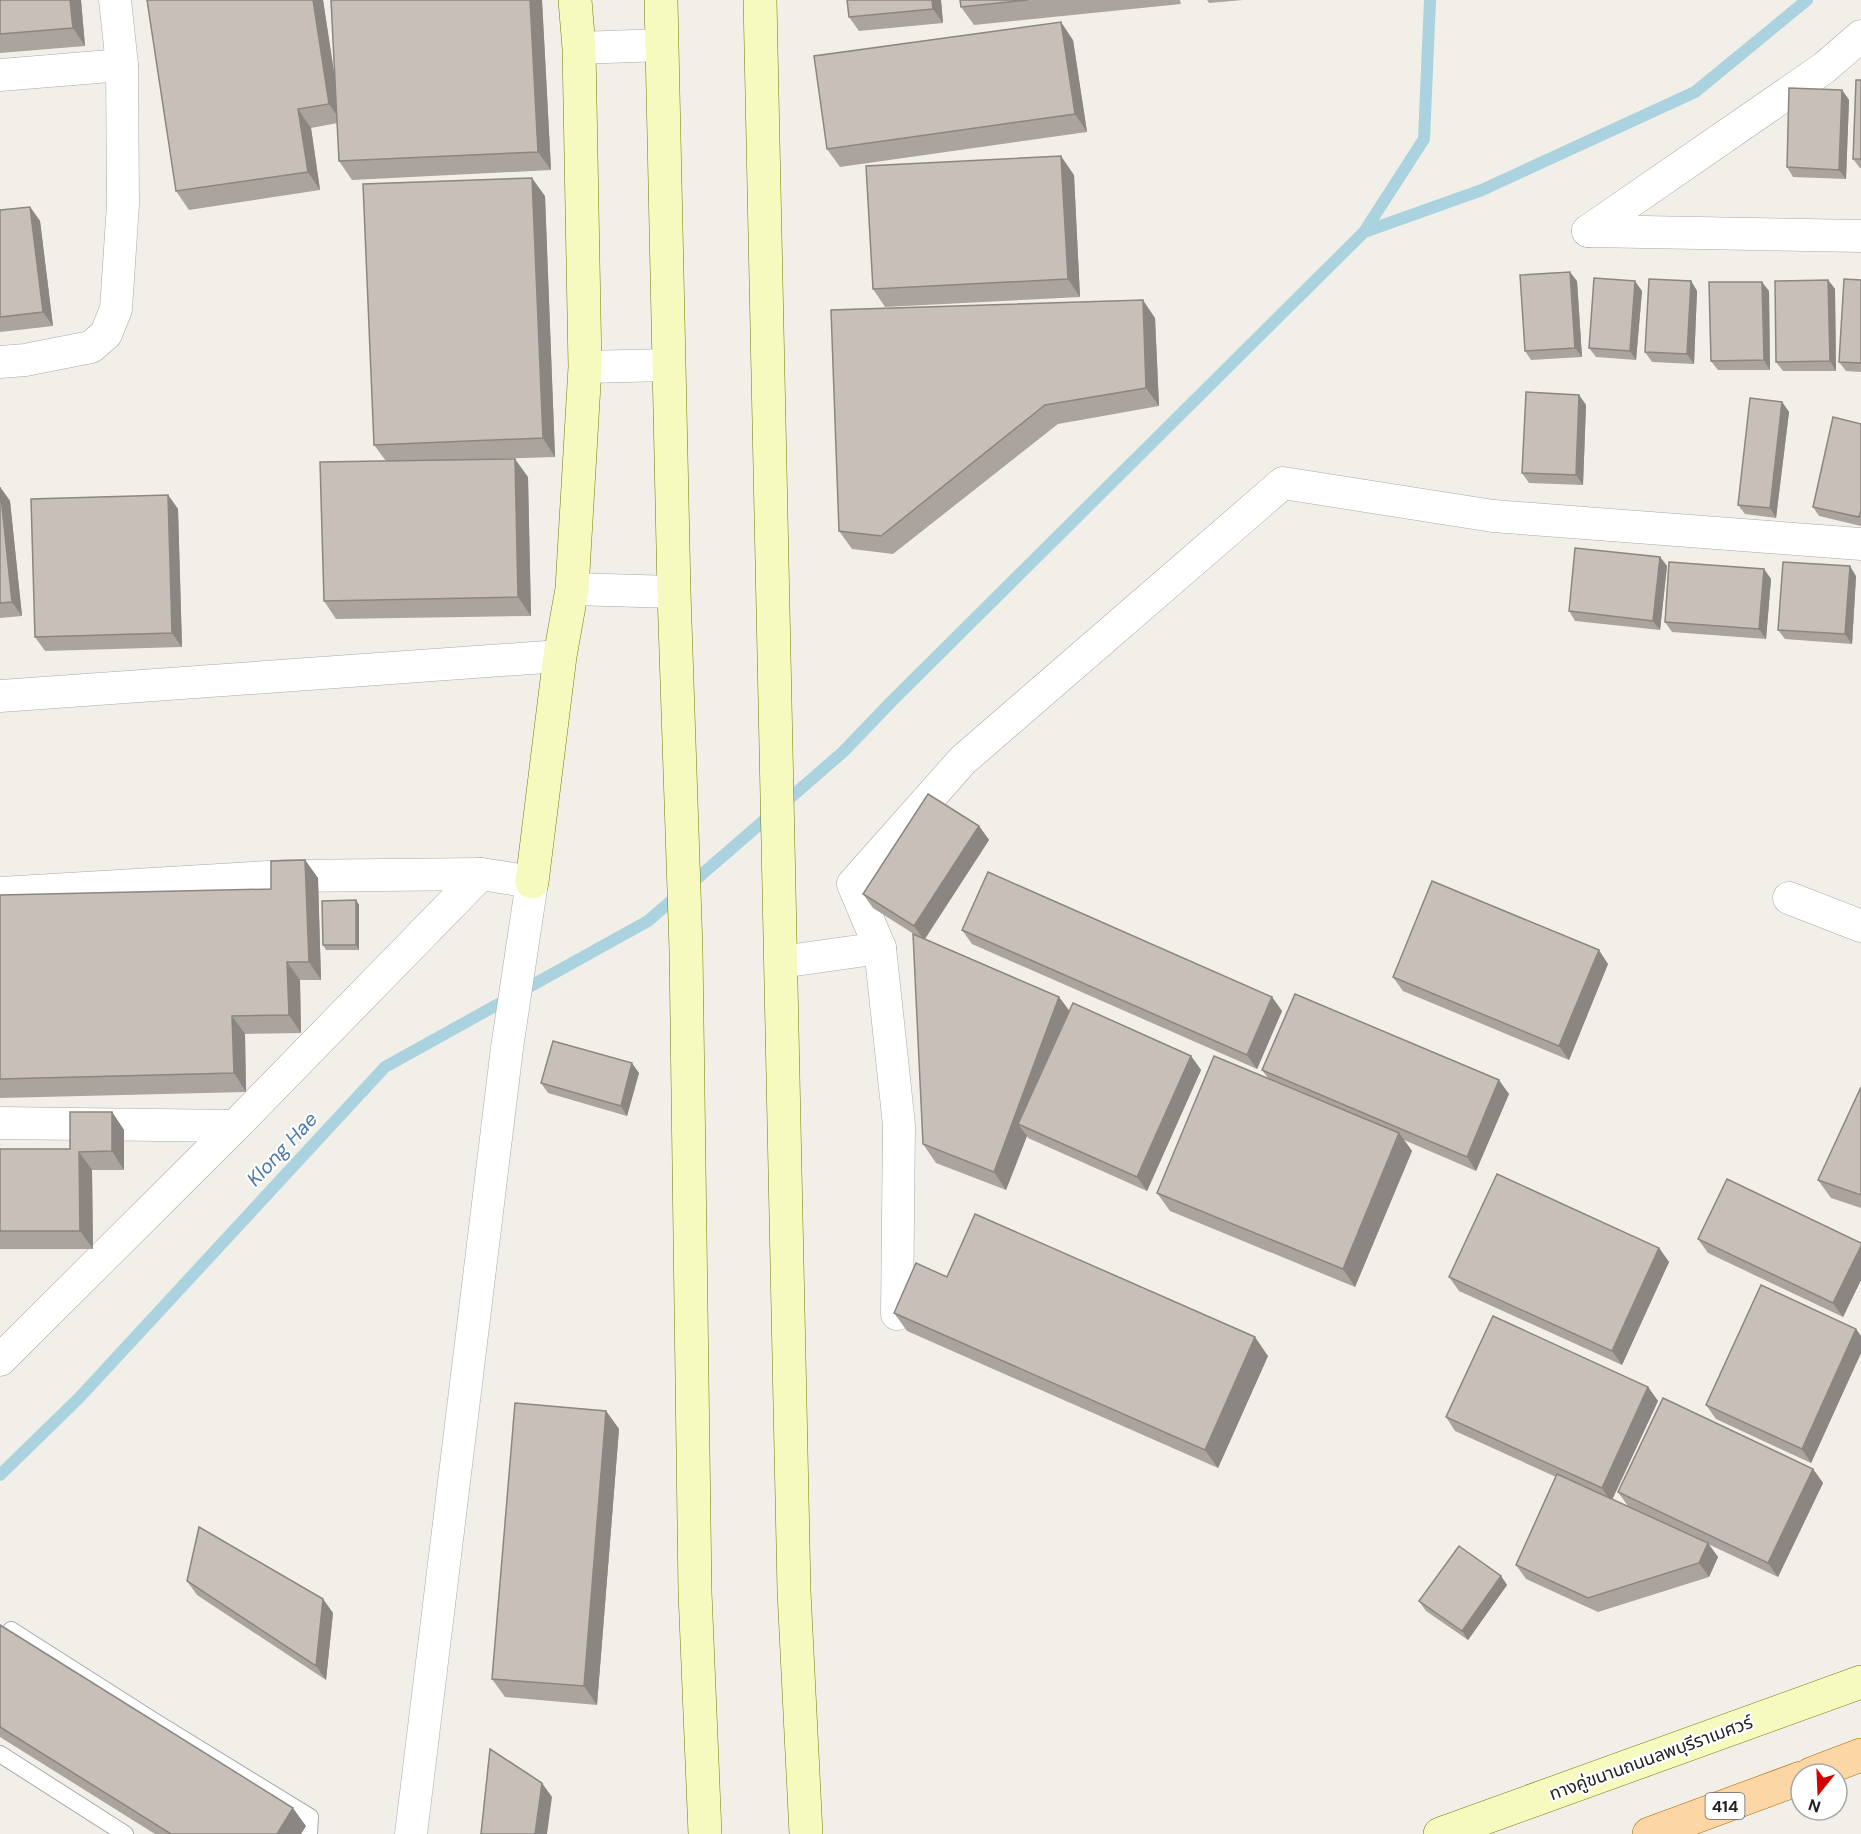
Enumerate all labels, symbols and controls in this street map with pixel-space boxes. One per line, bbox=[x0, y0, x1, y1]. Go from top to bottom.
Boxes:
water label: Klong Hae bbox=[241, 1106, 323, 1192]
street label: ทางคู่ขนานถนนลพบุรีราเมศวร์ bbox=[1546, 1710, 1757, 1806]
north arrow bbox=[1789, 1762, 1849, 1822]
road number: 414 bbox=[1706, 1793, 1744, 1819]
text: N bbox=[1806, 1794, 1823, 1818]

